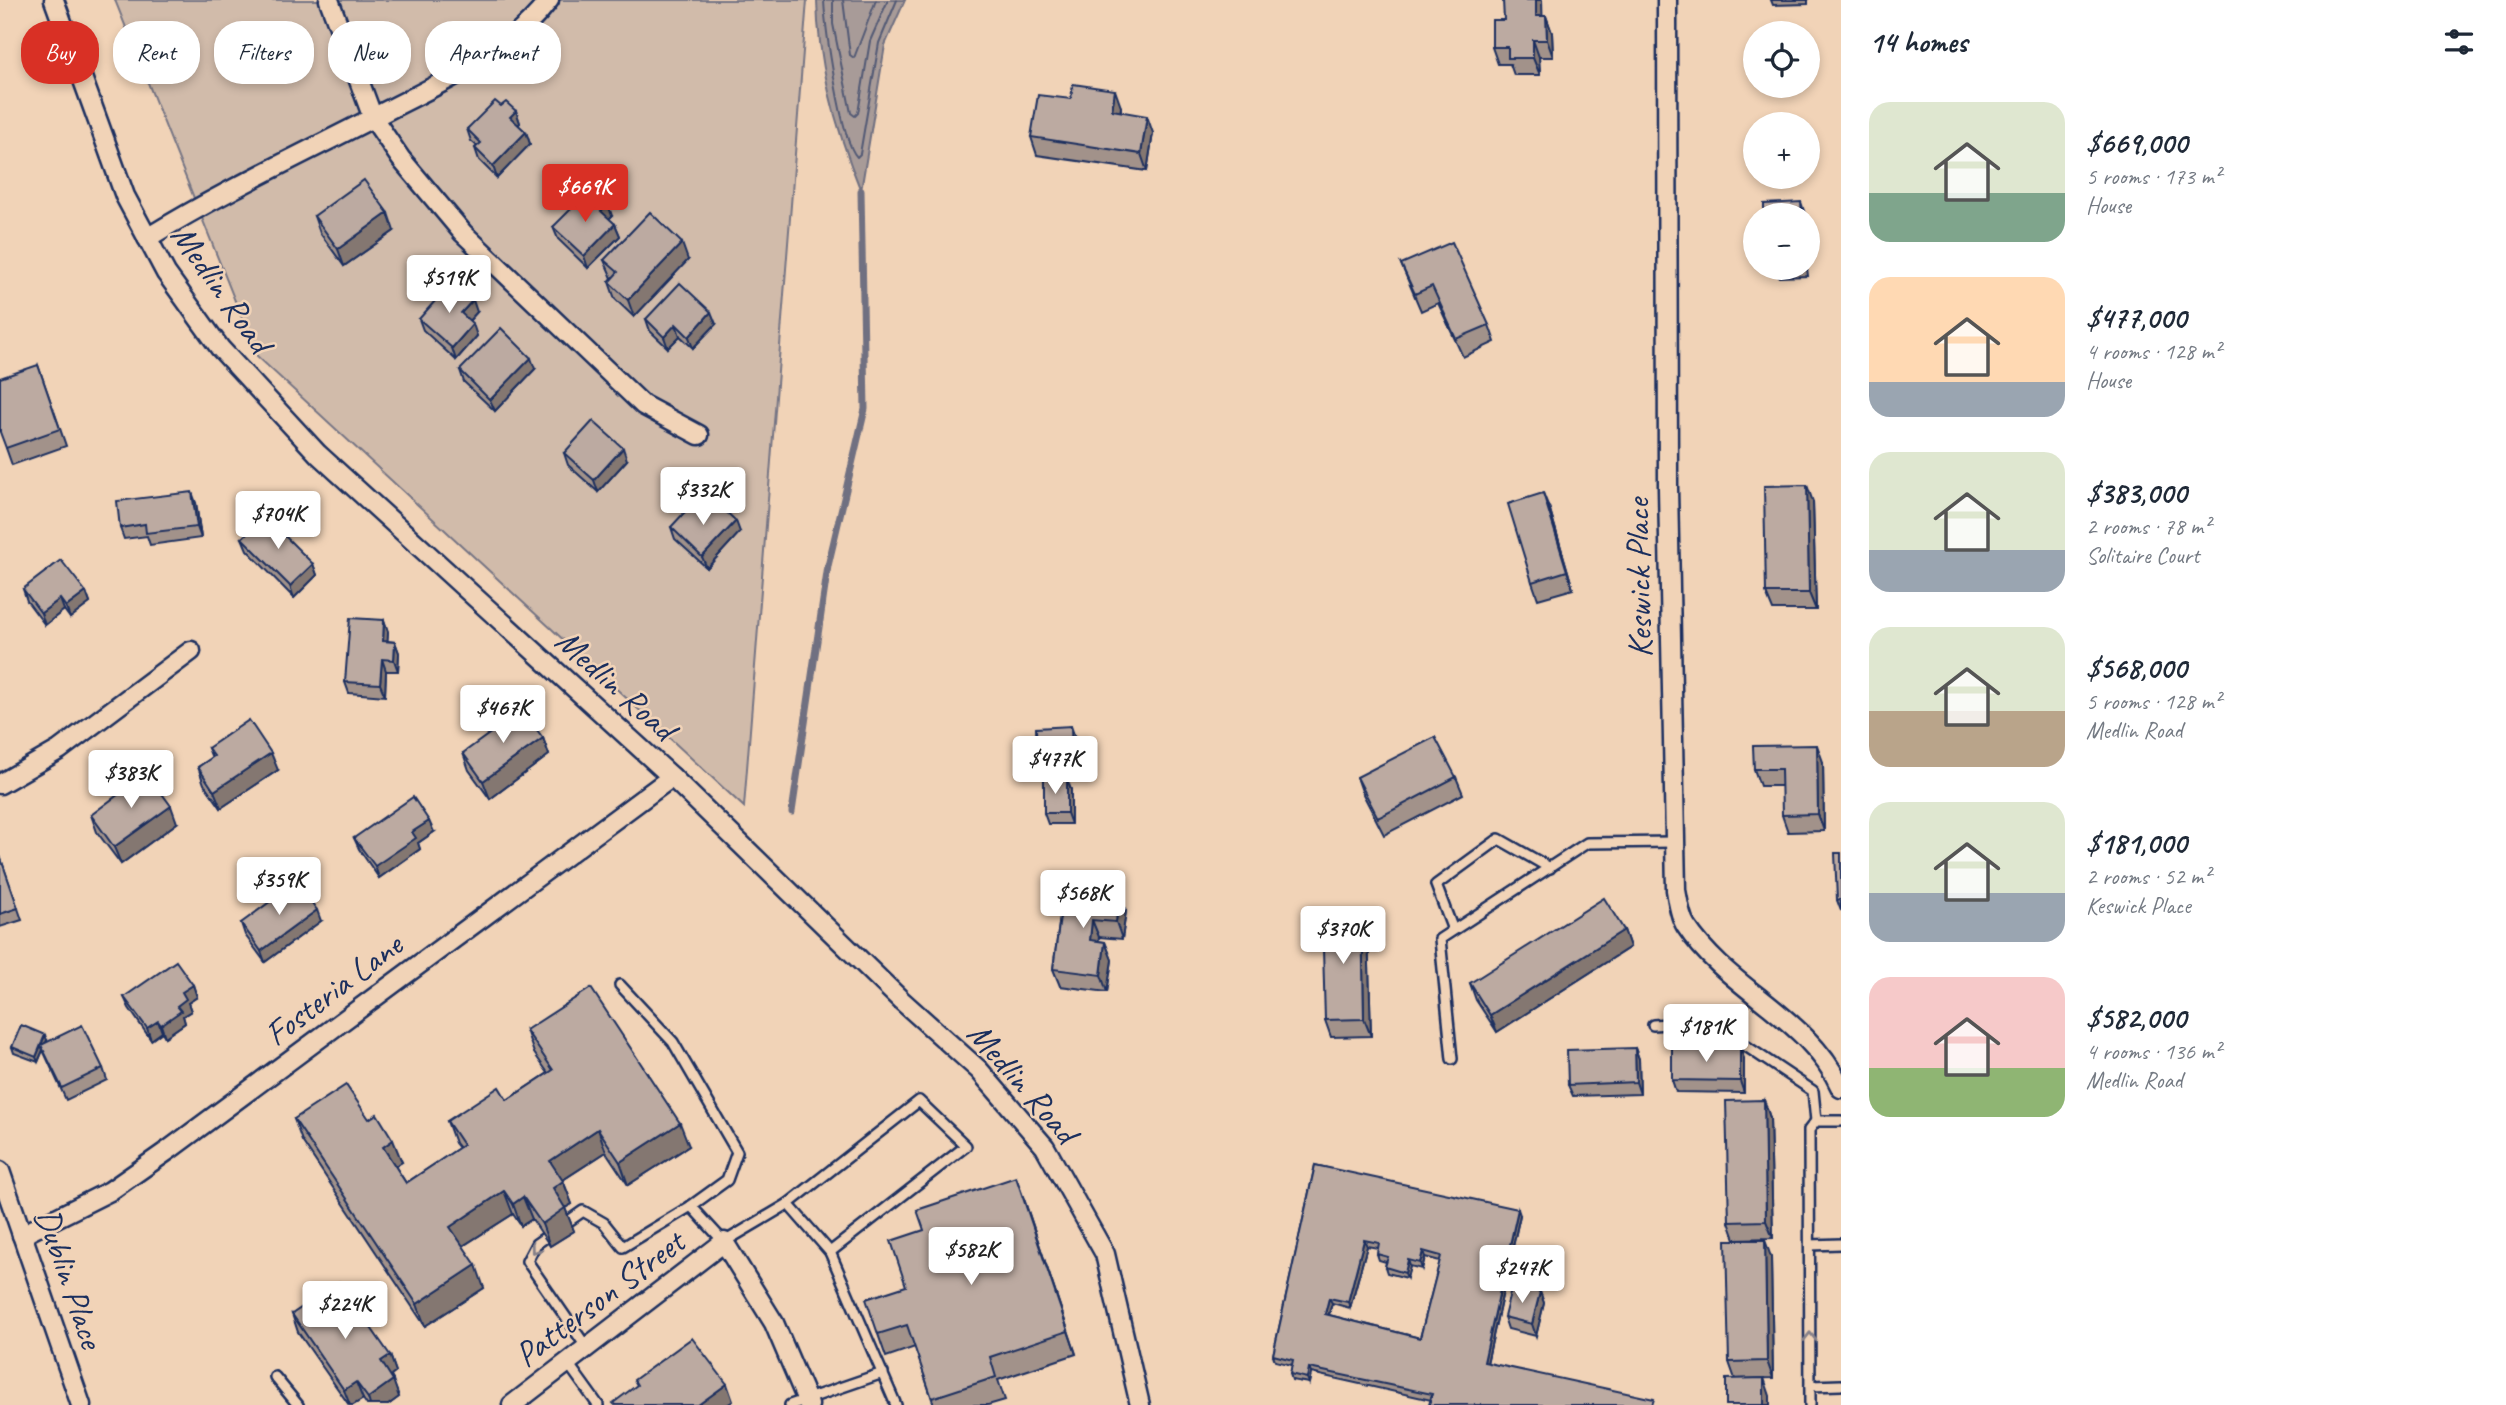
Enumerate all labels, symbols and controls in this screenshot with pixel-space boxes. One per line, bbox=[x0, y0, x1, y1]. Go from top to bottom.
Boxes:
chip: Buy bbox=[21, 21, 99, 84]
chip: Rent bbox=[113, 21, 200, 84]
chip: Filters bbox=[214, 21, 314, 84]
chip: New bbox=[328, 21, 411, 84]
chip: Apartment bbox=[425, 21, 561, 84]
map controls bbox=[1743, 21, 1820, 280]
button: locate bbox=[1743, 21, 1820, 98]
text: 14 homes bbox=[1869, 23, 1967, 61]
icon: filters bbox=[2440, 23, 2478, 61]
button: + bbox=[1743, 112, 1820, 189]
text: $669,000 bbox=[2086, 124, 2187, 162]
icon: home bbox=[1925, 130, 2009, 214]
text: 5 rooms · 173 m² bbox=[2086, 162, 2221, 191]
pin: $669K bbox=[536, 164, 634, 224]
text: $669K bbox=[558, 172, 612, 201]
text: House bbox=[2086, 191, 2131, 220]
button: − bbox=[1743, 203, 1820, 280]
street label: Medlin Road bbox=[161, 215, 285, 366]
pin: $519K bbox=[400, 256, 498, 315]
text: $519K bbox=[423, 263, 475, 292]
text: $477,000 bbox=[2086, 299, 2186, 337]
icon: home bbox=[1925, 305, 2009, 389]
text: 4 rooms · 128 m² bbox=[2086, 337, 2221, 366]
text: House bbox=[2086, 366, 2131, 395]
pin: $332K bbox=[654, 468, 752, 527]
text: $383,000 bbox=[2086, 474, 2186, 512]
text: $332K bbox=[676, 475, 730, 504]
icon: home bbox=[1925, 480, 2009, 564]
pin: $704K bbox=[229, 491, 327, 551]
street label: Keswick Place bbox=[1615, 495, 1662, 658]
text: $704K bbox=[252, 499, 305, 528]
text: 2 rooms · 78 m² bbox=[2086, 512, 2210, 541]
text: Solitaire Court bbox=[2086, 541, 2199, 570]
street label: Medlin Road bbox=[546, 619, 689, 754]
text: $568,000 bbox=[2086, 649, 2187, 687]
icon: home bbox=[1925, 655, 2009, 739]
pin: $467K bbox=[454, 686, 552, 745]
text: 5 rooms · 128 m² bbox=[2086, 687, 2221, 716]
text: $467K bbox=[476, 693, 530, 722]
text: Medlin Road bbox=[2086, 716, 2183, 745]
pin: $477K bbox=[1006, 736, 1104, 796]
text: $477K bbox=[1029, 744, 1081, 773]
pin: $383K bbox=[82, 750, 180, 810]
text: $383K bbox=[104, 758, 158, 787]
text: $181,000 bbox=[2086, 824, 2186, 862]
icon: home bbox=[1925, 830, 2009, 914]
pin: $359K bbox=[230, 858, 328, 917]
text: 2 rooms · 52 m² bbox=[2086, 862, 2210, 891]
text: $359K bbox=[253, 865, 305, 894]
pin: $568K bbox=[1034, 870, 1132, 930]
text: $568K bbox=[1056, 878, 1110, 907]
text: Keswick Place bbox=[2086, 891, 2191, 920]
pin: $370K bbox=[1294, 906, 1392, 966]
text: $370K bbox=[1317, 914, 1370, 943]
street label: Fosteria Lane bbox=[255, 921, 413, 1056]
text: $582,000 bbox=[2086, 999, 2186, 1037]
pin: $181K bbox=[1657, 1004, 1755, 1064]
icon: home bbox=[1925, 1005, 2009, 1089]
street label: Medlin Road bbox=[957, 1012, 1091, 1156]
text: $181K bbox=[1679, 1012, 1733, 1041]
text: 4 rooms · 136 m² bbox=[2086, 1037, 2221, 1066]
text: Medlin Road bbox=[2086, 1066, 2183, 1095]
street label: Dublin Place bbox=[25, 1202, 115, 1357]
street label: Patterson Street bbox=[505, 1218, 696, 1377]
pin: $582K bbox=[922, 1228, 1020, 1287]
text: $582K bbox=[945, 1235, 997, 1264]
one-way arrow bbox=[531, 1242, 543, 1254]
pin: $247K bbox=[1473, 1246, 1571, 1305]
text: $247K bbox=[1496, 1253, 1549, 1282]
pin: $224K bbox=[296, 1282, 394, 1341]
text: $224K bbox=[318, 1289, 372, 1318]
one-way arrow bbox=[1802, 1331, 1818, 1342]

